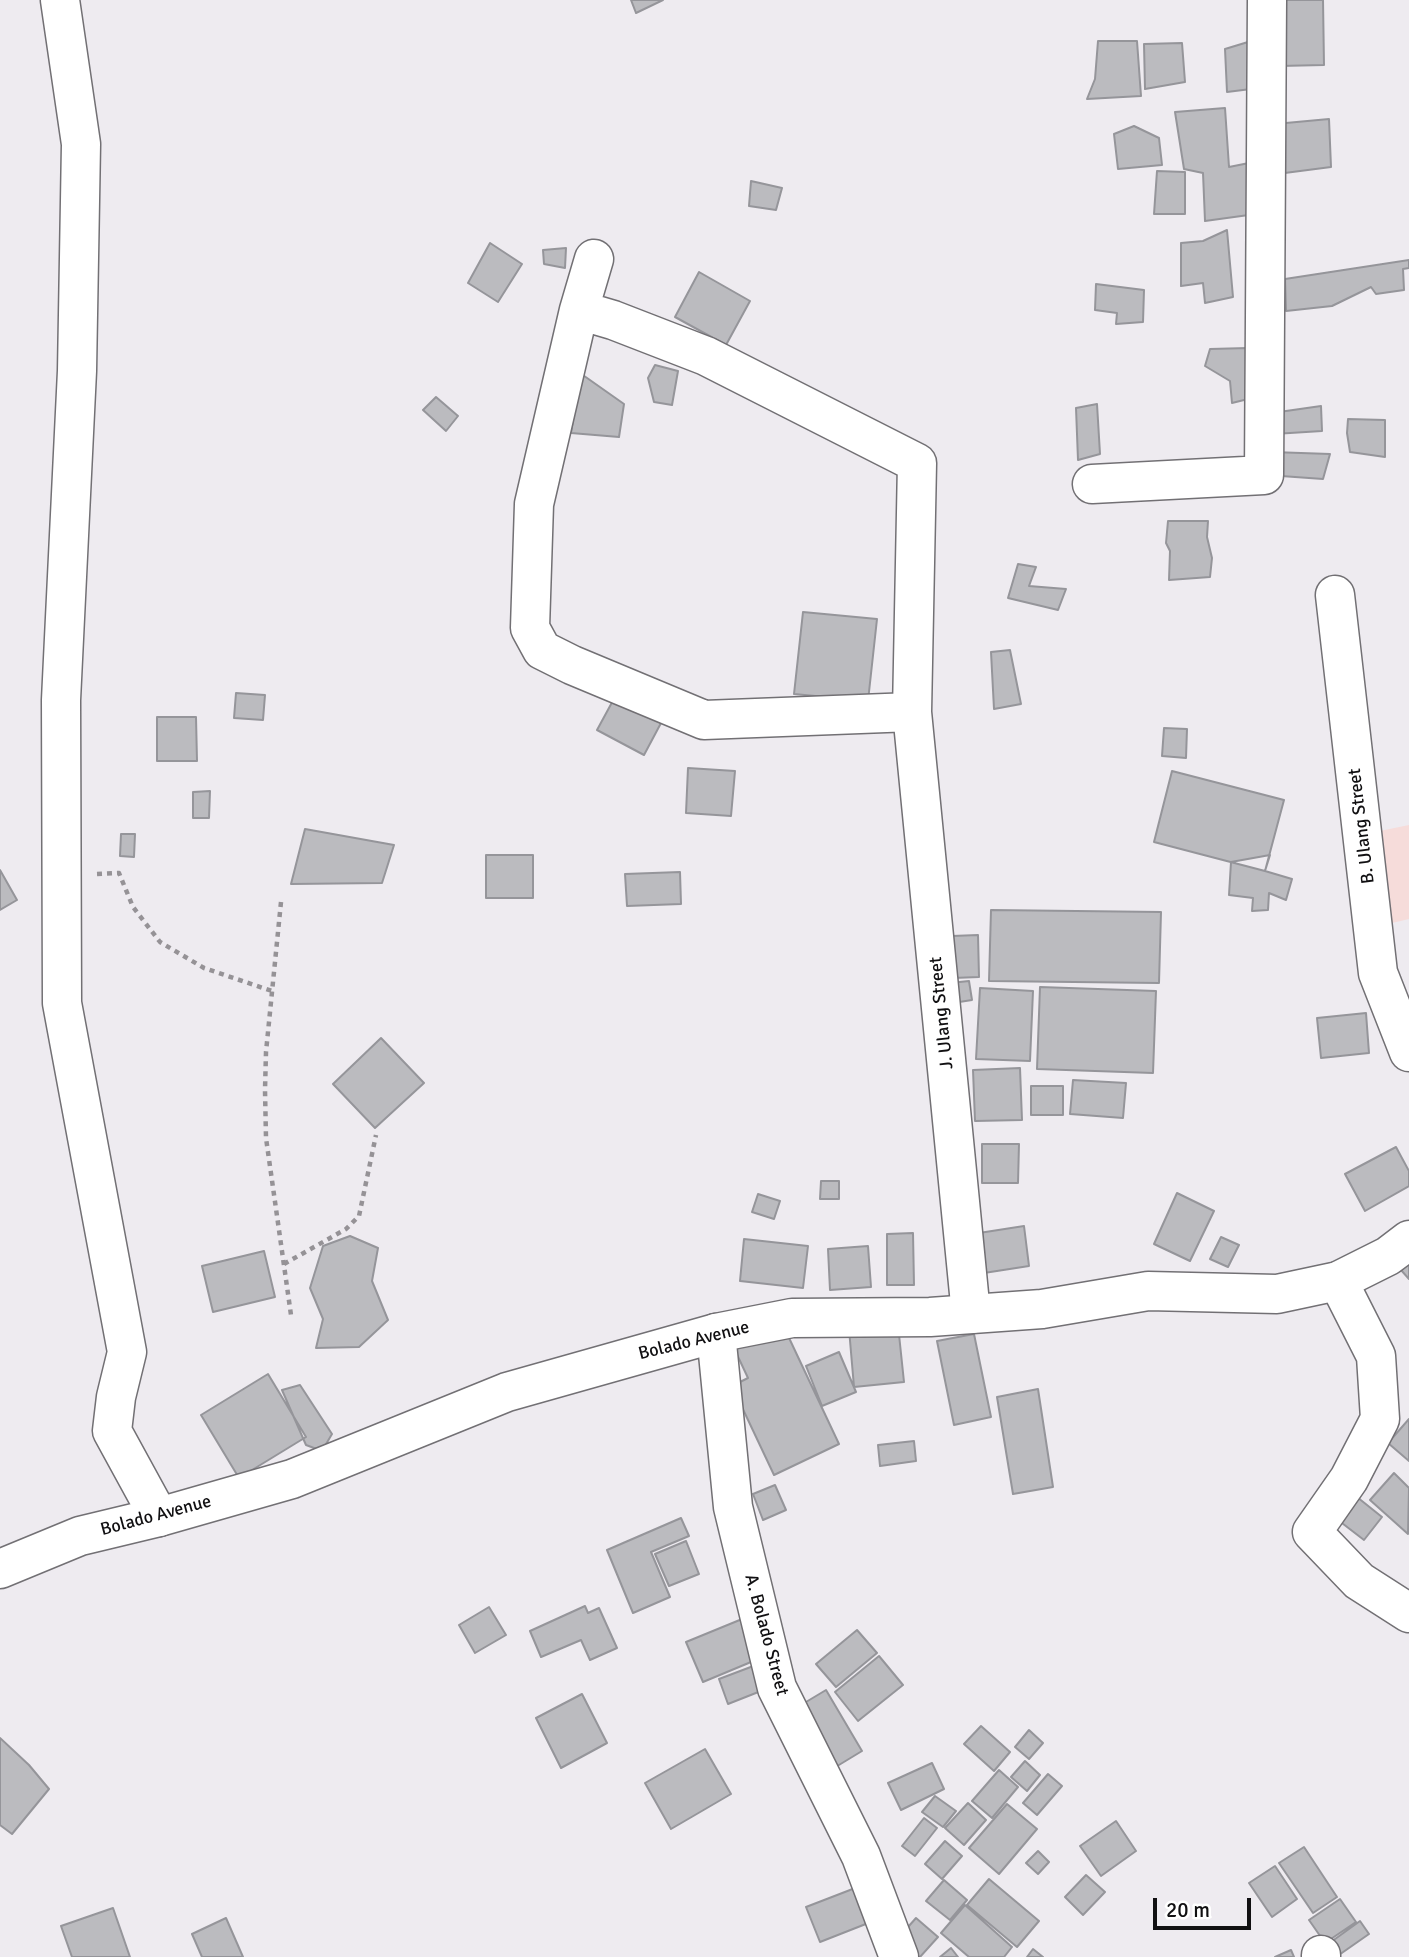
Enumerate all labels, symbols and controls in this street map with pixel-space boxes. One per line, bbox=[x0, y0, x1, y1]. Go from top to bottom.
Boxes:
street label: B. Ulang Street bbox=[1344, 767, 1380, 885]
street label: J. Ulang Street bbox=[925, 956, 959, 1070]
street label: Bolado Avenue bbox=[636, 1317, 752, 1365]
street label: Bolado Avenue bbox=[98, 1491, 214, 1541]
street label: A. Bolado Street bbox=[739, 1572, 793, 1698]
scale bar bbox=[1157, 1884, 1255, 1928]
text: 20 m bbox=[1166, 1897, 1210, 1923]

